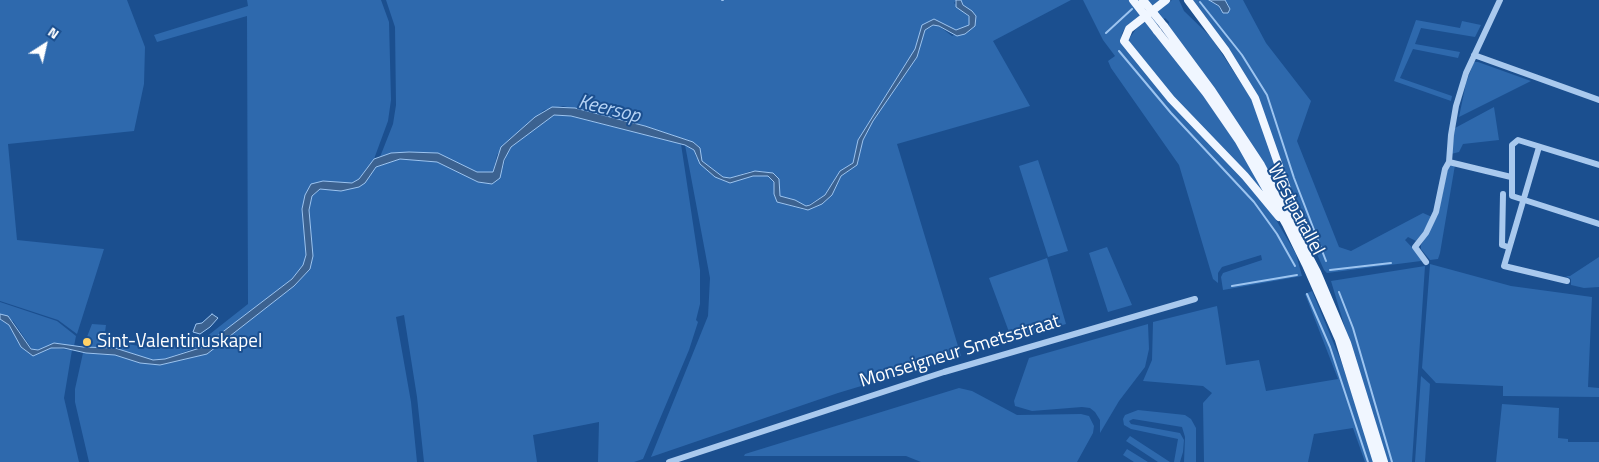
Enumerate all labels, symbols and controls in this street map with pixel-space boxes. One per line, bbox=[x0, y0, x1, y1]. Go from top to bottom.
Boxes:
north arrow bbox=[20, 20, 70, 70]
text: N bbox=[44, 21, 64, 44]
water label: Keersop bbox=[575, 91, 643, 129]
street label: Westparallel bbox=[1261, 161, 1329, 259]
street label: Monseigneur Smetsstraat bbox=[857, 311, 1063, 393]
place label: Sint-Valentinuskapel bbox=[97, 331, 262, 353]
marker: Sint-Valentinuskapel bbox=[81, 336, 93, 348]

